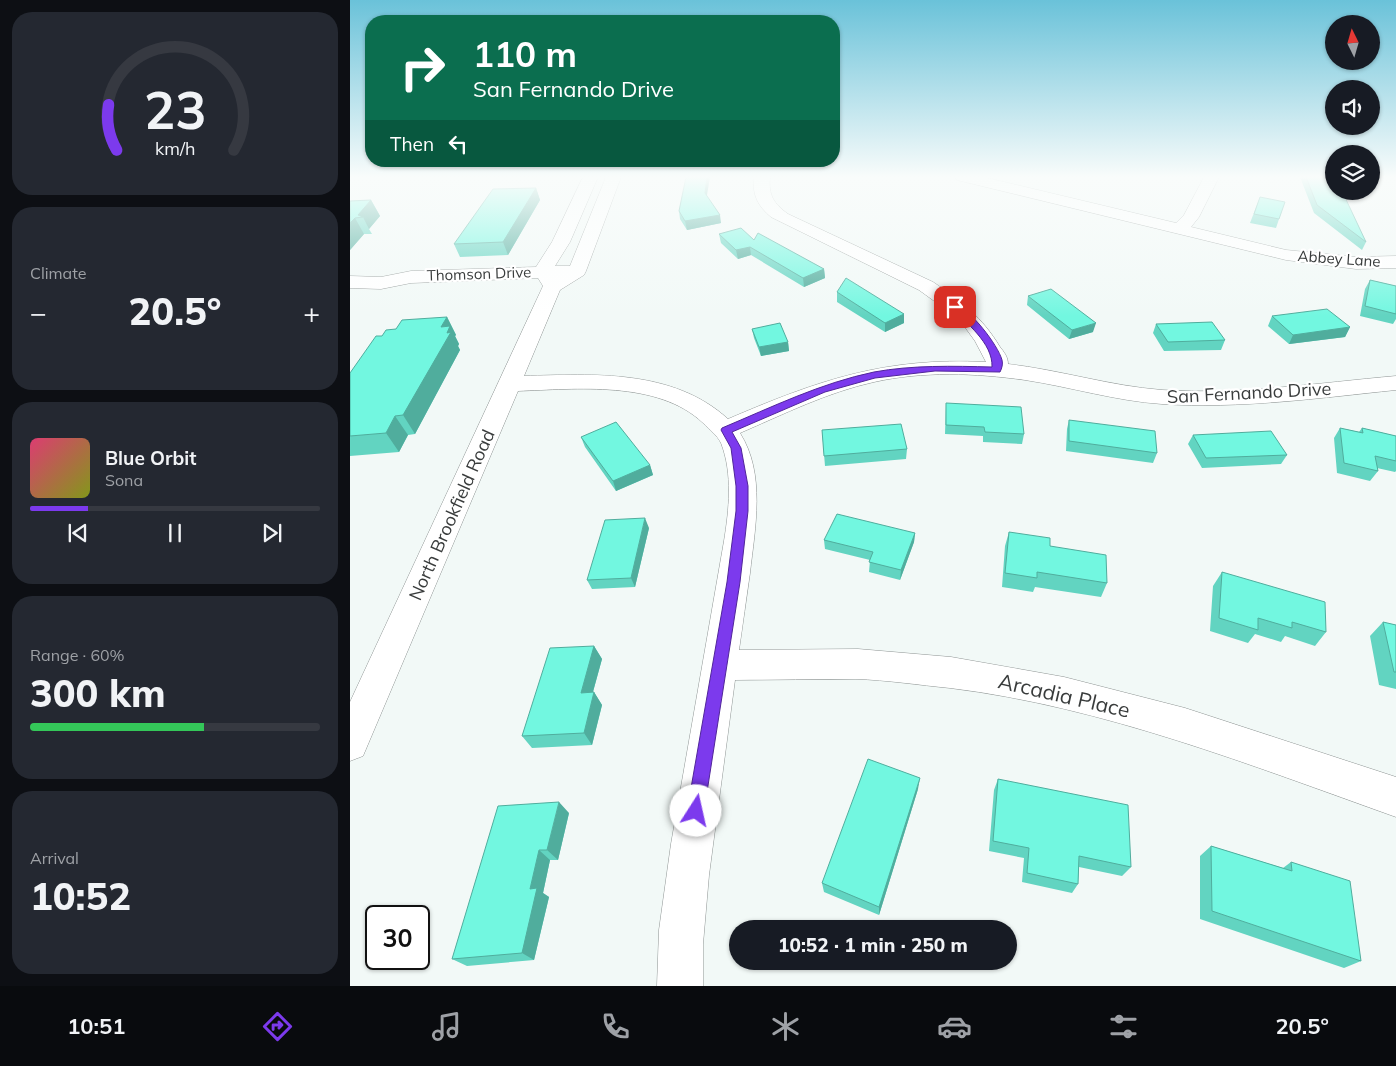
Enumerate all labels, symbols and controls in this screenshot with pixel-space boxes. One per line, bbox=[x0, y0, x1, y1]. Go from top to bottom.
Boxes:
north arrow bbox=[1325, 15, 1380, 70]
map controls bbox=[1325, 15, 1380, 200]
text: 110 m bbox=[473, 32, 577, 76]
icon: right bbox=[390, 35, 455, 100]
text: San Fernando Drive bbox=[473, 75, 674, 103]
text: 23 bbox=[144, 77, 206, 142]
button: sound bbox=[1325, 80, 1380, 135]
icon: left bbox=[444, 130, 472, 158]
text: Then bbox=[390, 132, 434, 156]
text: km/h bbox=[155, 137, 195, 159]
button: layers bbox=[1325, 145, 1380, 200]
street label: Abbey Lane bbox=[1297, 246, 1381, 271]
street label: Thomson Drive bbox=[426, 262, 532, 285]
text: Climate bbox=[30, 263, 86, 283]
pin bbox=[934, 286, 976, 328]
text: 20.5° bbox=[129, 287, 221, 335]
icon: arrive bbox=[941, 293, 969, 321]
text: − bbox=[30, 295, 47, 330]
text: + bbox=[303, 295, 320, 330]
street label: San Fernando Drive bbox=[1166, 377, 1332, 408]
street label: North Brookfield Road bbox=[403, 426, 500, 604]
text: Blue Orbit bbox=[105, 446, 196, 470]
text: Sona bbox=[105, 470, 143, 490]
icon: previous bbox=[64, 519, 92, 547]
icon: pause bbox=[161, 519, 189, 547]
icon: next bbox=[258, 519, 286, 547]
text: Range · 60% bbox=[30, 645, 125, 665]
street label: Arcadia Place bbox=[996, 667, 1133, 723]
text: 300 km bbox=[30, 669, 166, 717]
position arrow bbox=[669, 784, 721, 836]
text: Arrival bbox=[30, 848, 79, 868]
text: 10:52 bbox=[30, 872, 131, 920]
speed limit sign: 30 bbox=[365, 905, 430, 970]
text: 10:52 · 1 min · 250 m bbox=[778, 933, 968, 957]
icon: directions bbox=[260, 1009, 295, 1044]
icon: music bbox=[429, 1009, 464, 1044]
icon: phone bbox=[598, 1009, 633, 1044]
icon: climate bbox=[768, 1009, 803, 1044]
icon: car bbox=[937, 1009, 972, 1044]
icon: filters bbox=[1106, 1009, 1141, 1044]
text: 10:51 bbox=[67, 1012, 125, 1040]
text: 20.5° bbox=[1275, 1012, 1329, 1040]

